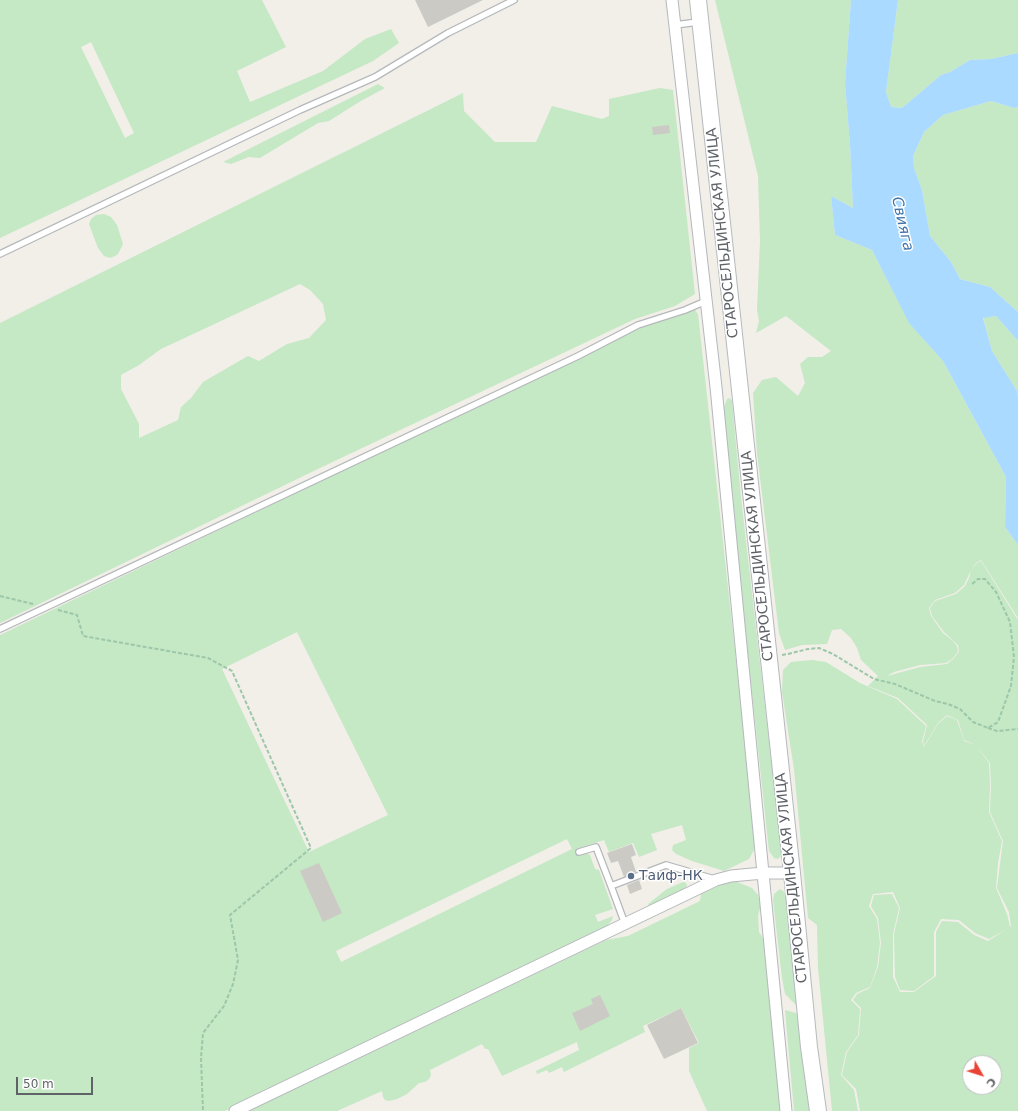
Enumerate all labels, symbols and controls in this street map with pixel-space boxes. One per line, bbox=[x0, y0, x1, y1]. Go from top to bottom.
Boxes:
street label: СТАРОСЕЛЬДИНСКАЯ УЛИЦА bbox=[704, 127, 742, 339]
water label: Свияга bbox=[887, 195, 917, 253]
street label: СТАРОСЕЛЬДИНСКАЯ УЛИЦА bbox=[739, 450, 777, 662]
street label: СТАРОСЕЛЬДИНСКАЯ УЛИЦА bbox=[773, 772, 811, 984]
place label: Таиф-НК bbox=[639, 868, 703, 884]
marker: Таиф-НК bbox=[626, 871, 636, 881]
north arrow bbox=[962, 1055, 1002, 1095]
scale bar bbox=[18, 1069, 95, 1095]
text: С bbox=[983, 1075, 999, 1089]
text: 50 m bbox=[23, 1077, 54, 1091]

